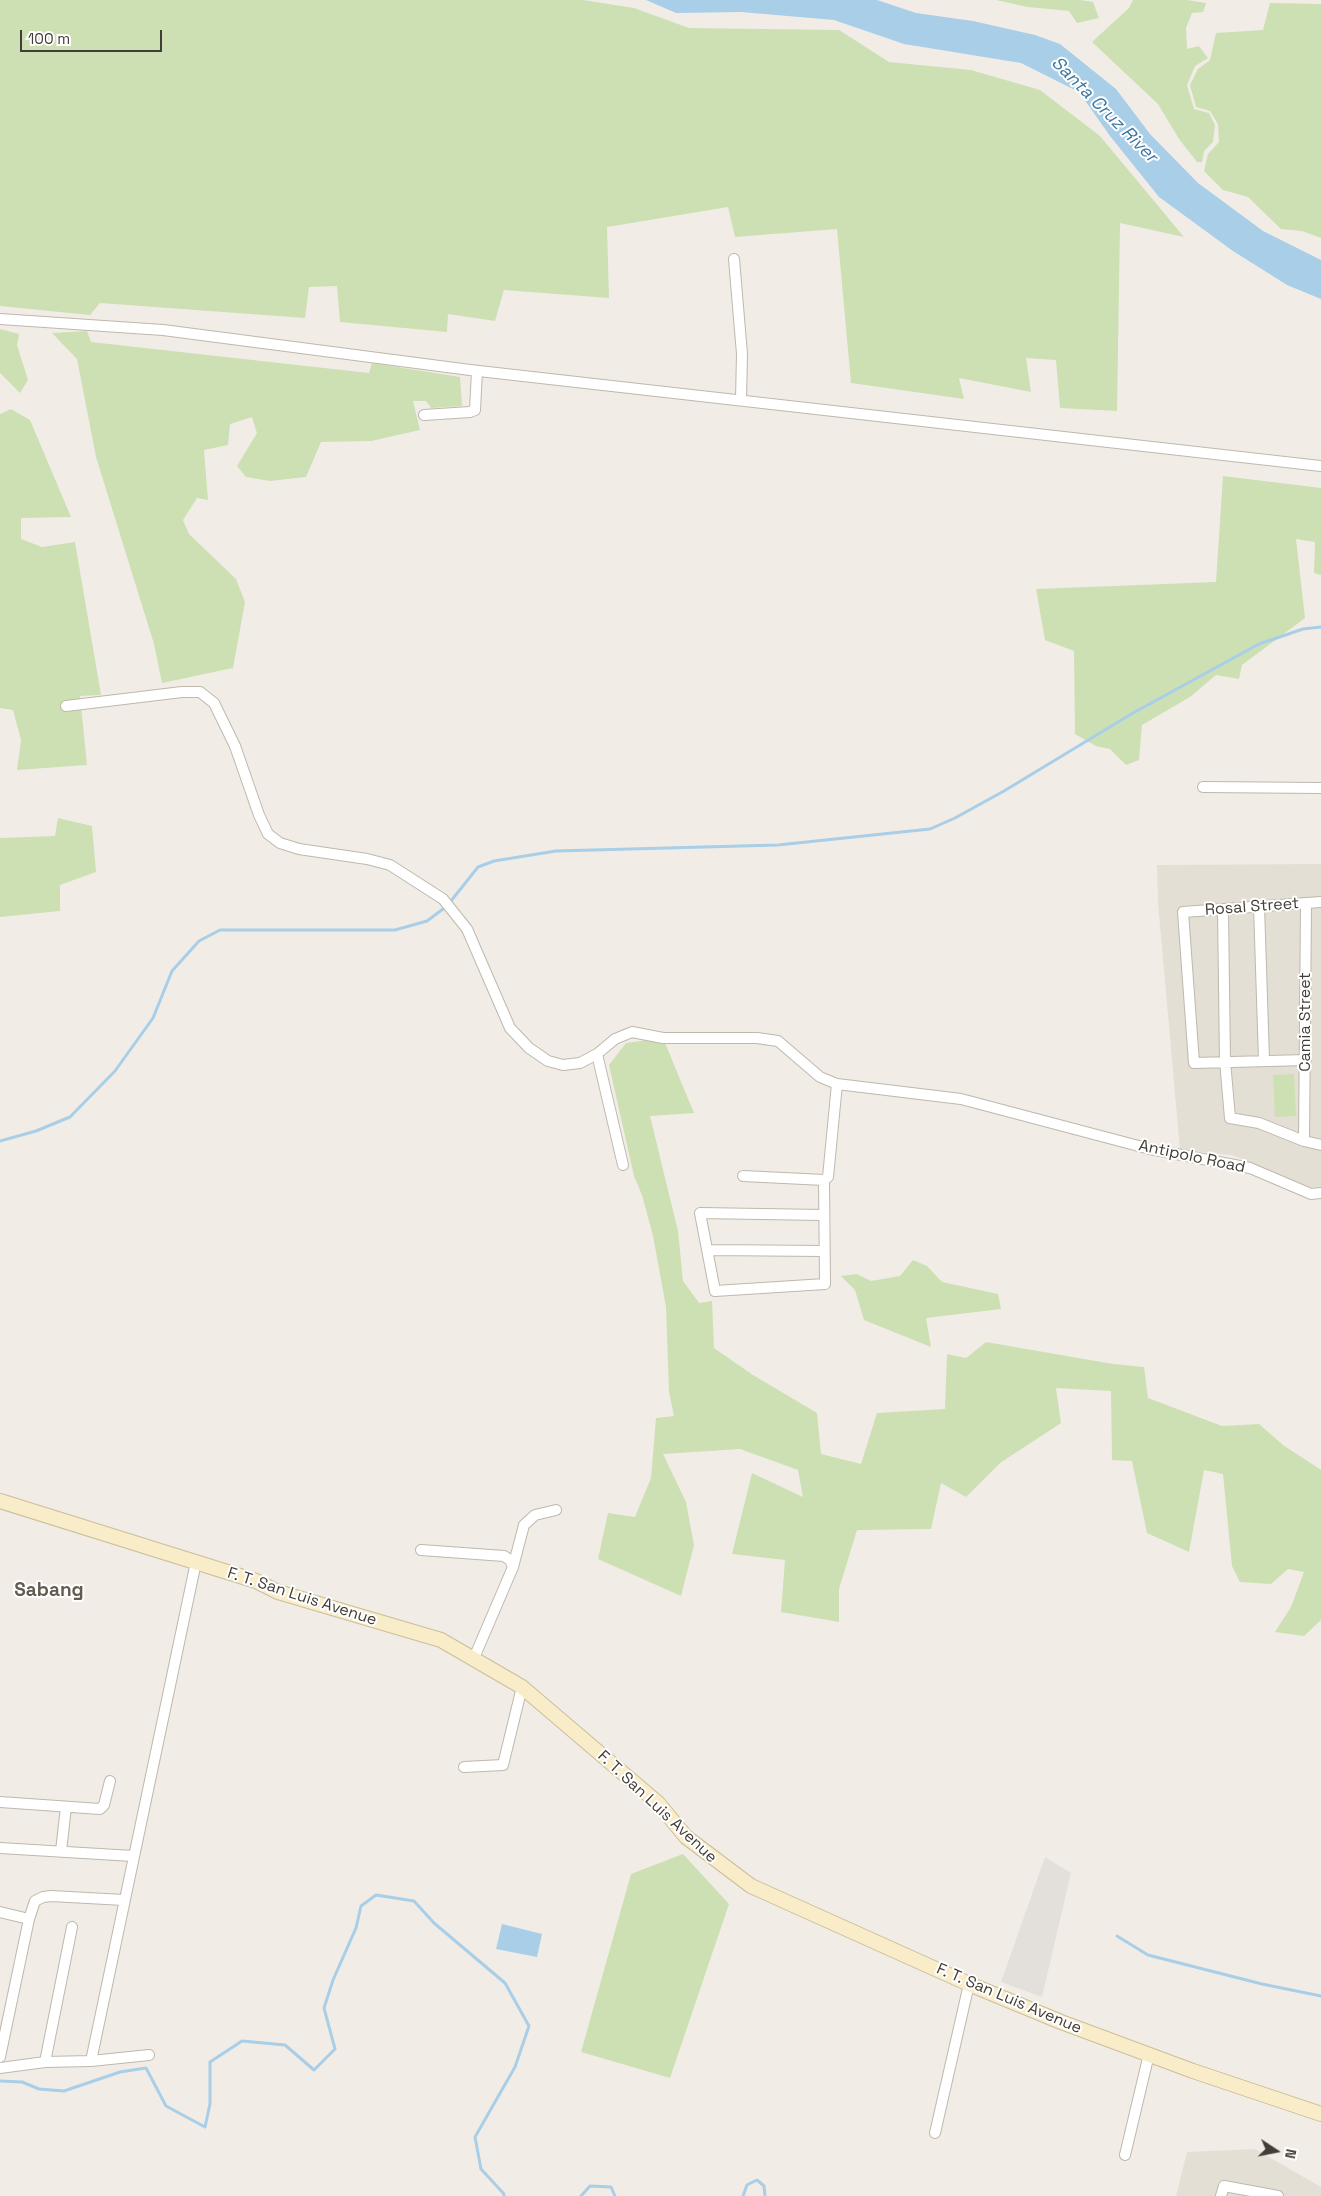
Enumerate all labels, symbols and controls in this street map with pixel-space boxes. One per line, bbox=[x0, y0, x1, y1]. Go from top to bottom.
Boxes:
scale bar bbox=[22, 20, 165, 52]
text: 100 m bbox=[28, 29, 70, 48]
water label: Santa Cruz River bbox=[1046, 52, 1162, 168]
street label: Rosal Street bbox=[1204, 894, 1300, 920]
street label: Camia Street bbox=[1296, 972, 1316, 1072]
street label: Antipolo Road bbox=[1137, 1136, 1247, 1178]
street label: F. T. San Luis Avenue bbox=[225, 1564, 379, 1630]
district label: Sabang bbox=[14, 1580, 84, 1602]
street label: F. T. San Luis Avenue bbox=[593, 1747, 721, 1867]
street label: F. T. San Luis Avenue bbox=[933, 1960, 1085, 2038]
north arrow bbox=[1251, 2126, 1301, 2176]
text: N bbox=[1281, 2148, 1300, 2160]

